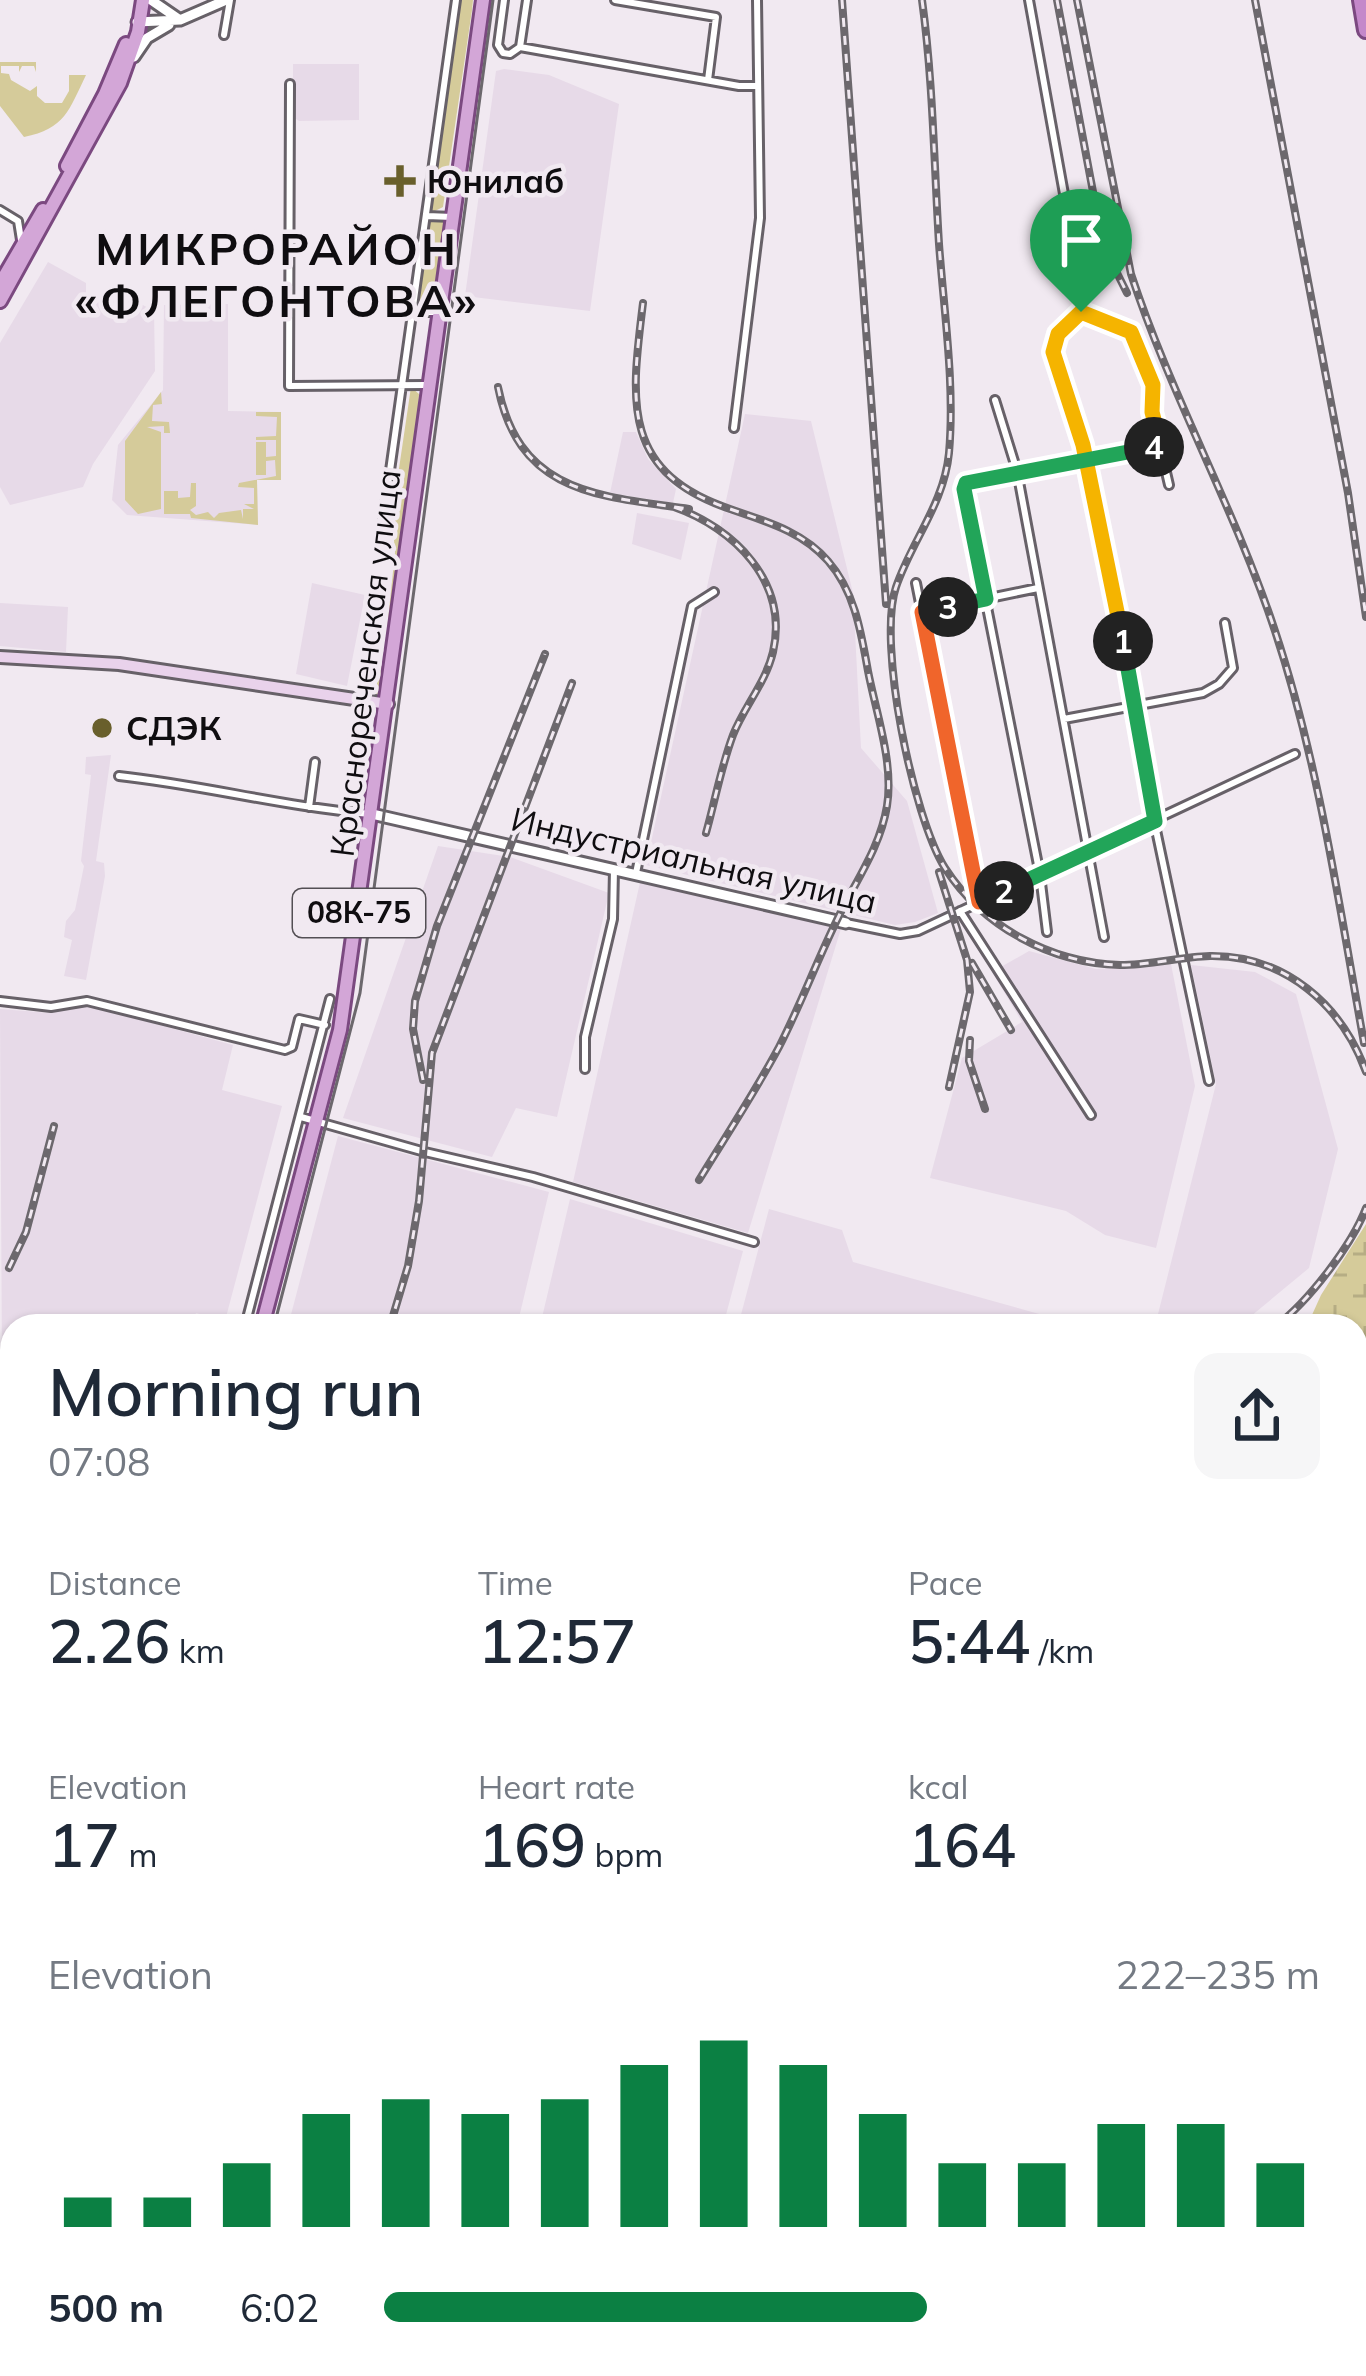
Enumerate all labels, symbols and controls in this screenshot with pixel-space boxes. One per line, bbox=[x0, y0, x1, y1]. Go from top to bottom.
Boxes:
place label: Юнилаб bbox=[427, 160, 564, 201]
marker: Юнилаб bbox=[384, 165, 416, 197]
pin bbox=[1030, 189, 1132, 312]
icon: arrive bbox=[1048, 207, 1114, 273]
district label: МИКРОРАЙОН «ФЛЕГОНТОВА» bbox=[75, 220, 479, 328]
pin: 4 bbox=[1124, 417, 1184, 477]
text: 4 bbox=[1144, 426, 1164, 467]
street label: Краснореченская улица bbox=[320, 467, 409, 859]
pin: 3 bbox=[918, 577, 978, 637]
text: 3 bbox=[938, 586, 958, 627]
pin: 1 bbox=[1093, 611, 1153, 671]
text: 1 bbox=[1113, 620, 1133, 661]
place label: СДЭК bbox=[126, 707, 222, 748]
marker: СДЭК bbox=[89, 715, 115, 741]
street label: Индустриальная улица bbox=[507, 797, 881, 922]
pin: 2 bbox=[974, 861, 1034, 921]
text: 2 bbox=[994, 870, 1014, 911]
road number: 08К-75 bbox=[293, 889, 425, 937]
text: Morning run bbox=[48, 1350, 424, 1433]
button: share bbox=[1194, 1353, 1320, 1479]
text: 07:08 bbox=[48, 1437, 151, 1486]
text: Distance bbox=[48, 1562, 181, 1603]
text: Time bbox=[478, 1562, 553, 1603]
text: Pace bbox=[908, 1562, 982, 1603]
text: 2.26 bbox=[48, 1603, 170, 1678]
text: 12:57 bbox=[478, 1603, 636, 1678]
text: 5:44 bbox=[908, 1603, 1030, 1678]
text: km bbox=[170, 1630, 225, 1671]
text: /km bbox=[1030, 1630, 1094, 1671]
text: Elevation bbox=[48, 1766, 188, 1807]
text: Heart rate bbox=[478, 1766, 635, 1807]
text: kcal bbox=[908, 1766, 968, 1807]
text: 17 bbox=[48, 1807, 120, 1882]
text: 169 bbox=[478, 1807, 586, 1882]
text: 164 bbox=[908, 1807, 1016, 1882]
text: m bbox=[120, 1834, 158, 1875]
text: bpm bbox=[586, 1834, 663, 1875]
text: Elevation bbox=[48, 1950, 213, 1999]
text: 222–235 m bbox=[1115, 1950, 1320, 1999]
text: 500 m bbox=[48, 2283, 164, 2332]
text: 6:02 bbox=[240, 2283, 319, 2332]

